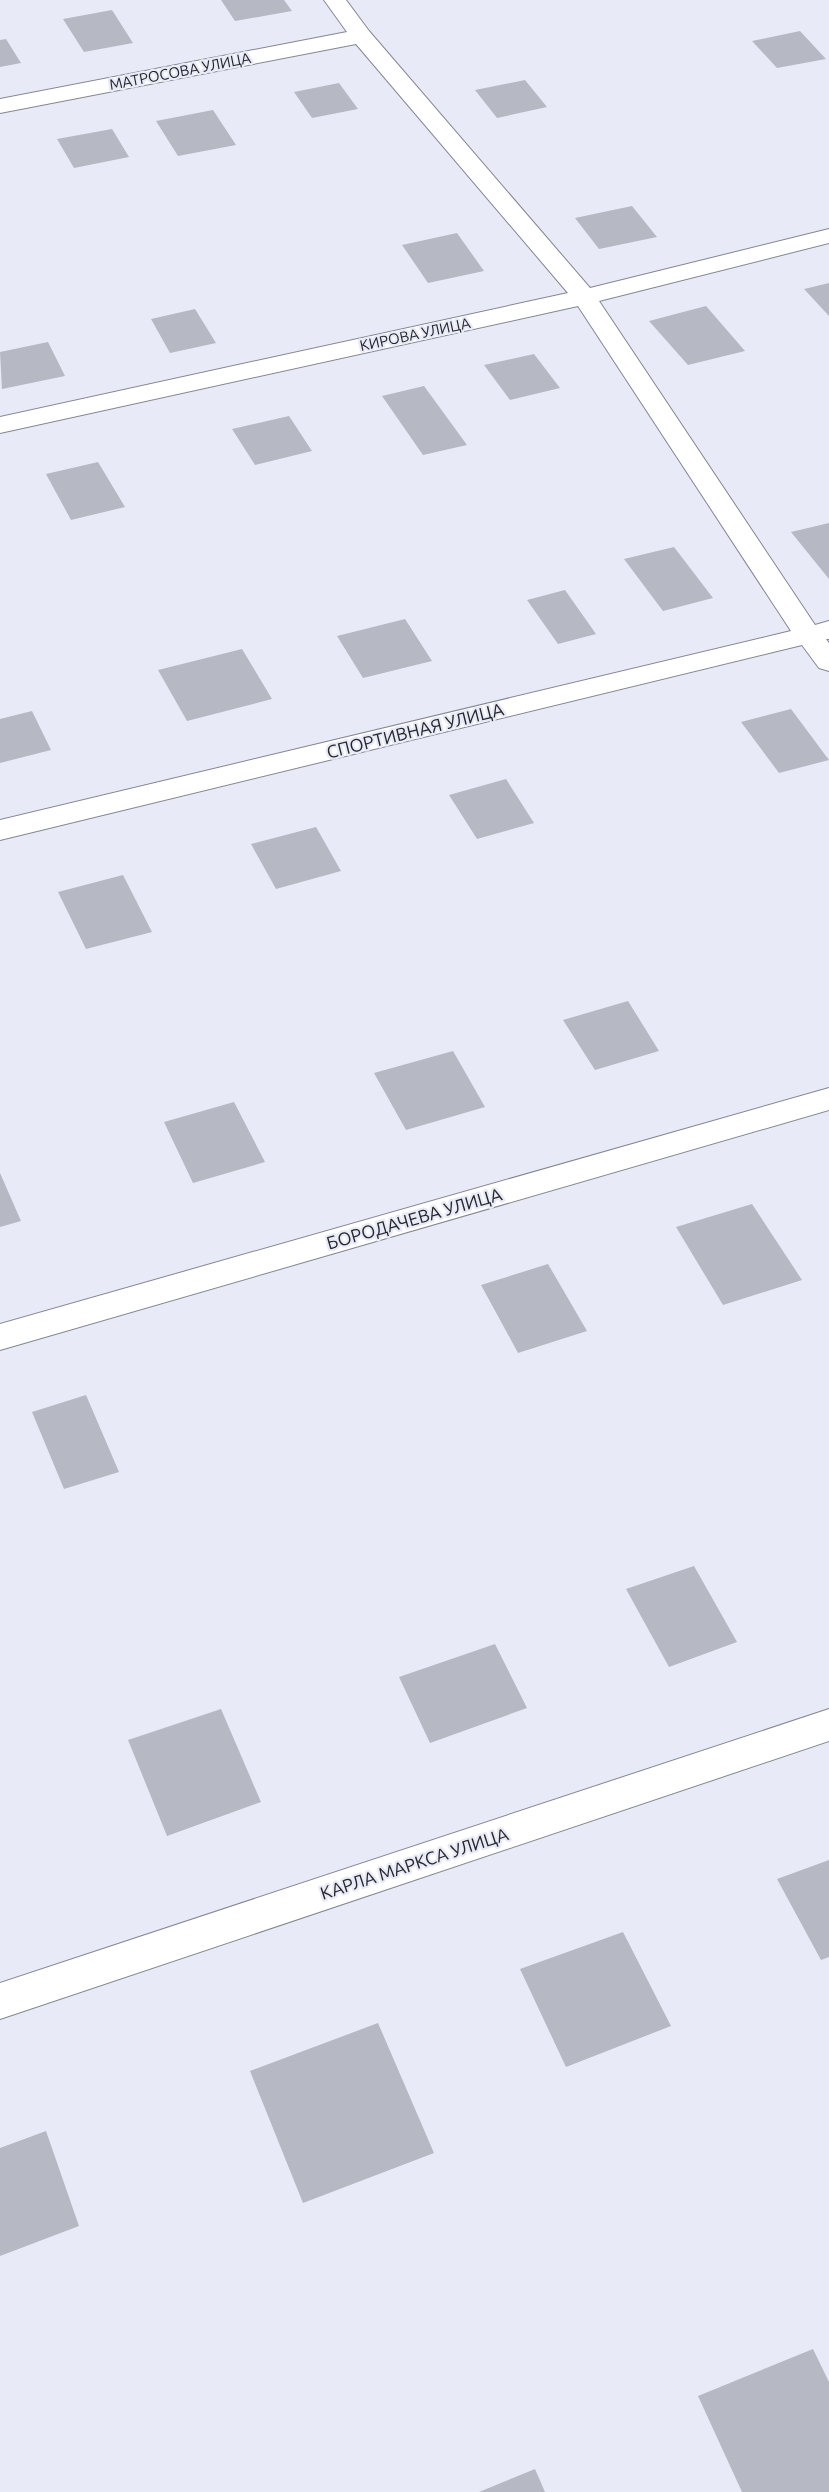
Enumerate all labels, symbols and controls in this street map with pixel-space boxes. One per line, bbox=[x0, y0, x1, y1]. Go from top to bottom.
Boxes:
street label: МАТРОСОВА УЛИЦА bbox=[108, 49, 252, 93]
street label: КИРОВА УЛИЦА bbox=[358, 314, 472, 354]
street label: СПОРТИВНАЯ УЛИЦА bbox=[324, 698, 506, 762]
street label: БОРОДАЧЕВА УЛИЦА bbox=[324, 1183, 504, 1253]
street label: КАРЛА МАРКСА УЛИЦА bbox=[317, 1823, 511, 1903]

